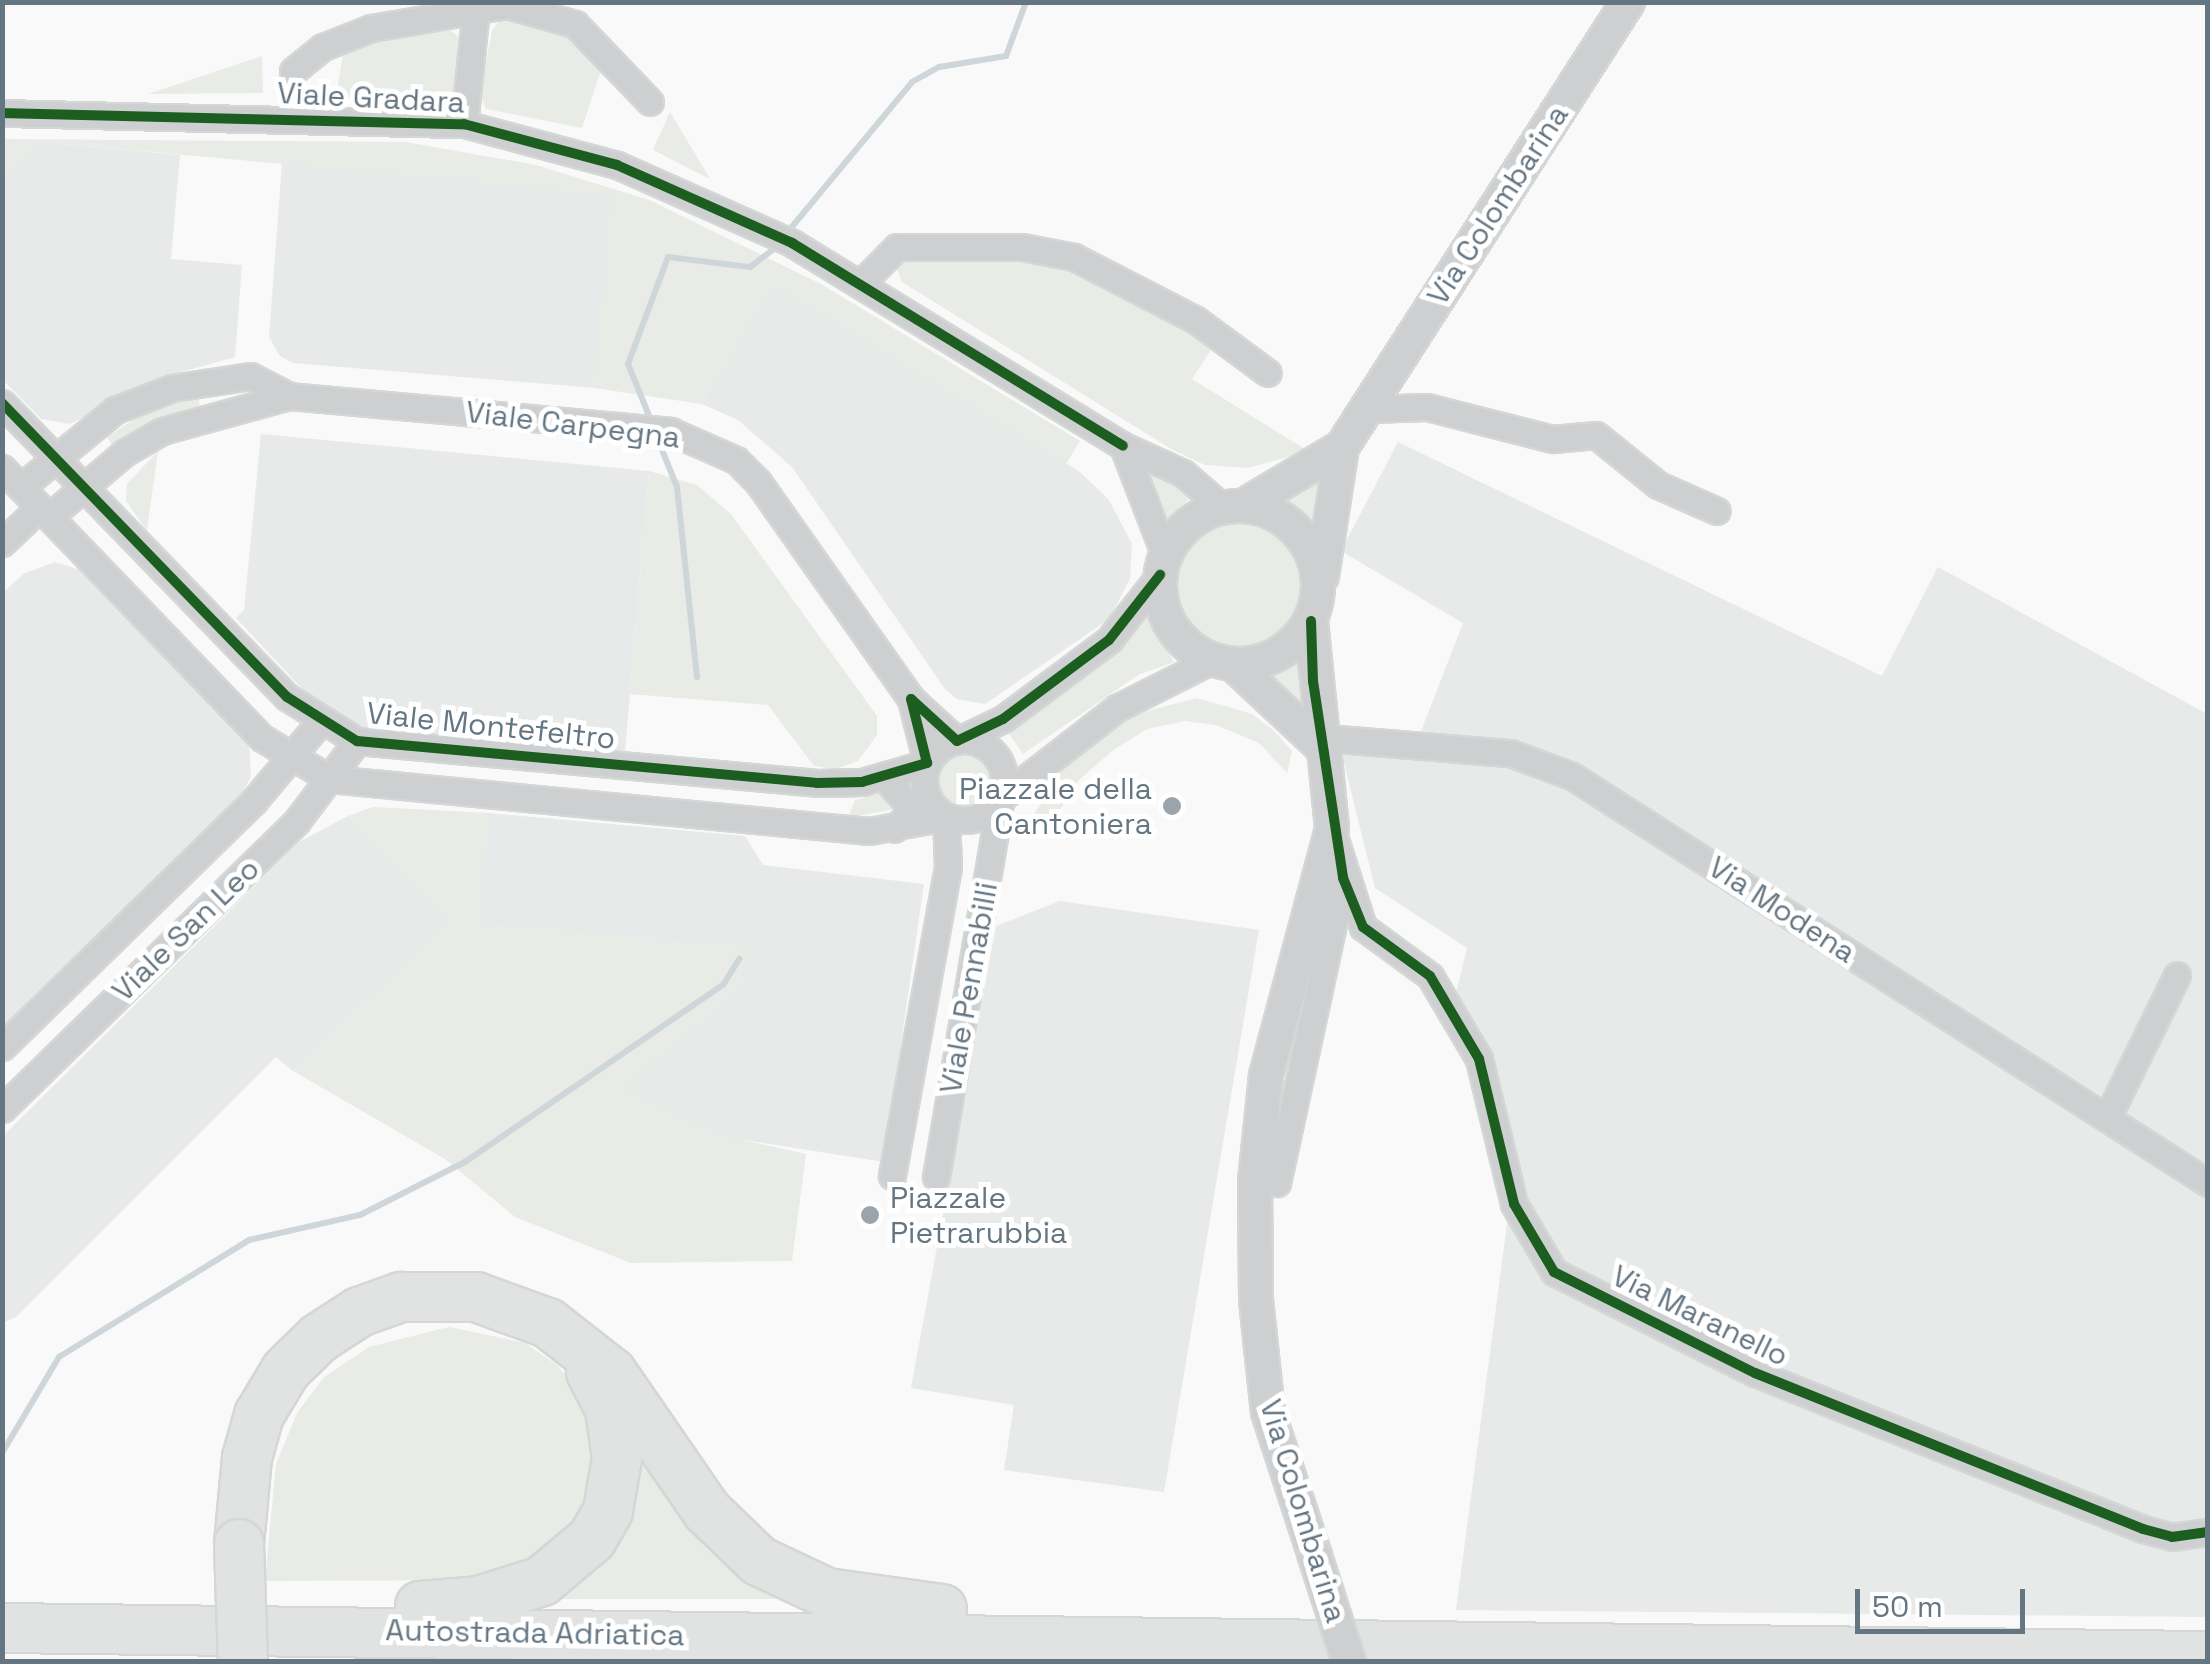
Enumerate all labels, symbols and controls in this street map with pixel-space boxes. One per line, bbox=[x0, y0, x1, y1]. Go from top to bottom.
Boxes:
street label: Viale Gradara bbox=[276, 75, 466, 121]
street label: Via Colombarina bbox=[1420, 98, 1576, 312]
street label: Viale Carpegna bbox=[464, 394, 682, 456]
street label: Viale Montefeltro bbox=[365, 695, 617, 757]
place label: Piazzale della Cantoniera bbox=[959, 771, 1152, 842]
marker: Piazzale della Cantoniera bbox=[1161, 795, 1183, 817]
street label: Via Modena bbox=[1702, 849, 1862, 971]
street label: Viale San Leo bbox=[105, 851, 267, 1009]
street label: Viale Pennabilli bbox=[933, 879, 1005, 1097]
place label: Piazzale Pietrarubbia bbox=[890, 1180, 1067, 1250]
marker: Piazzale Pietrarubbia bbox=[859, 1204, 881, 1226]
street label: Via Maranello bbox=[1606, 1258, 1794, 1374]
street label: Via Colombarina bbox=[1252, 1395, 1354, 1627]
scale bar bbox=[1860, 1569, 2030, 1631]
text: 50 m bbox=[1872, 1587, 1943, 1626]
street label: Autostrada Adriatica bbox=[385, 1612, 685, 1654]

